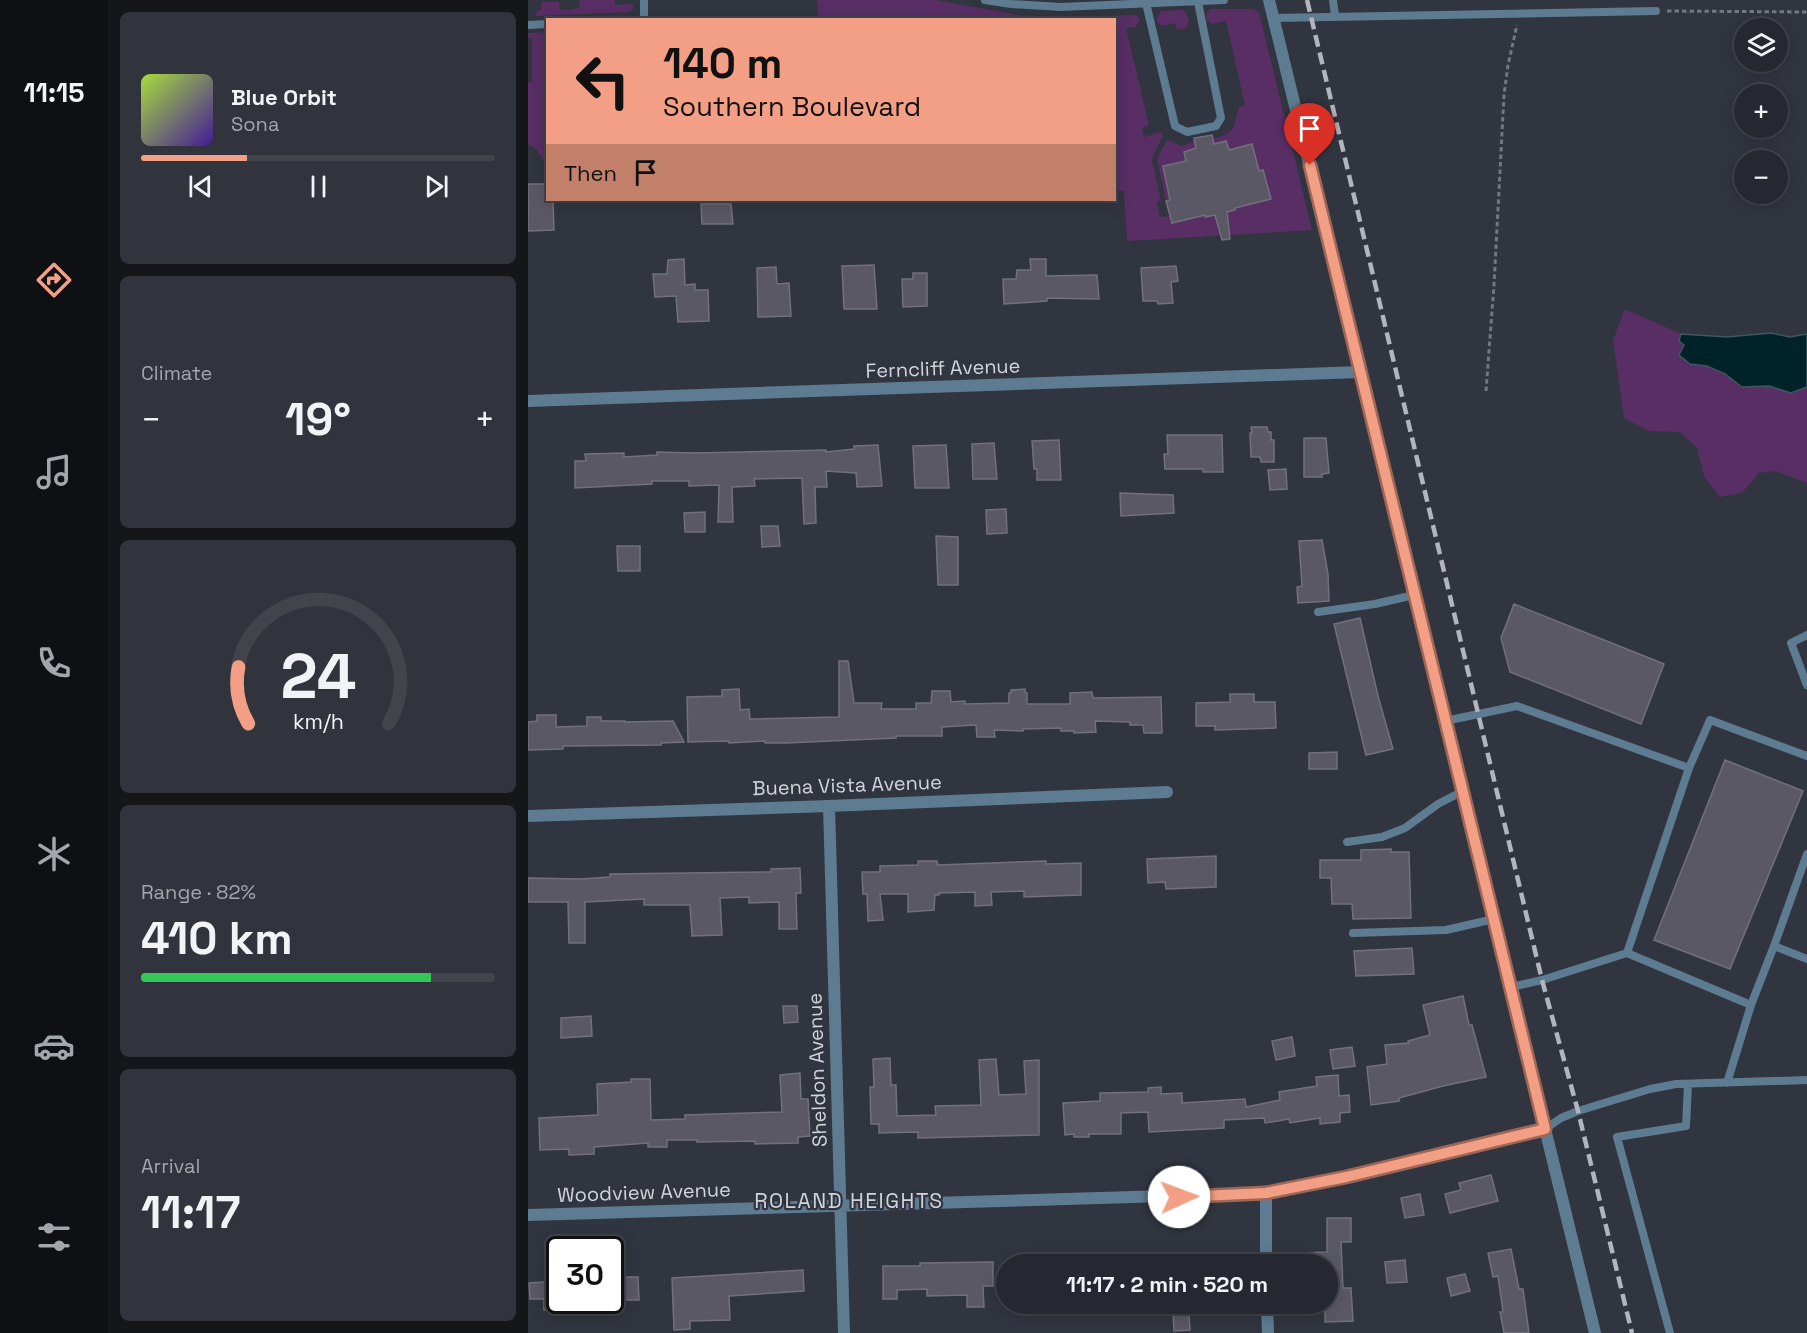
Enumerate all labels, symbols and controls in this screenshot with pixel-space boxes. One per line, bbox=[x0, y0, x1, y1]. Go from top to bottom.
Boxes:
map controls bbox=[1734, 18, 1788, 204]
button: layers bbox=[1734, 18, 1788, 72]
text: 140 m bbox=[663, 37, 782, 90]
icon: left bbox=[564, 42, 642, 120]
text: 11:15 bbox=[24, 75, 84, 110]
text: Blue Orbit bbox=[231, 83, 337, 111]
button: + bbox=[1734, 84, 1788, 138]
text: Southern Boulevard bbox=[663, 89, 921, 124]
pin bbox=[1284, 103, 1335, 165]
text: Sona bbox=[231, 111, 279, 137]
icon: arrive bbox=[1293, 112, 1326, 145]
button: − bbox=[1734, 150, 1788, 204]
icon: arrive bbox=[629, 156, 662, 189]
text: Then bbox=[564, 159, 617, 187]
icon: previous bbox=[184, 170, 217, 203]
icon: pause bbox=[302, 170, 335, 203]
icon: next bbox=[420, 170, 453, 203]
icon: directions bbox=[33, 259, 75, 301]
street label: Ferncliff Avenue bbox=[865, 352, 1021, 384]
text: Climate bbox=[141, 360, 212, 386]
text: 19° bbox=[285, 391, 351, 448]
text: − bbox=[141, 399, 161, 441]
text: + bbox=[475, 399, 495, 441]
icon: music bbox=[33, 451, 75, 493]
text: 24 bbox=[280, 637, 356, 716]
icon: phone bbox=[33, 642, 75, 684]
text: km/h bbox=[292, 708, 344, 735]
street label: Buena Vista Avenue bbox=[752, 769, 942, 801]
icon: climate bbox=[33, 833, 75, 875]
text: Range · 82% bbox=[141, 879, 256, 905]
text: 410 km bbox=[141, 910, 293, 967]
street label: Sheldon Avenue bbox=[801, 992, 833, 1148]
icon: car bbox=[33, 1025, 75, 1067]
text: Arrival bbox=[141, 1153, 200, 1179]
position arrow bbox=[1147, 1165, 1211, 1229]
street label: Woodview Avenue bbox=[557, 1176, 731, 1208]
text: 11:17 bbox=[141, 1184, 240, 1241]
district label: ROLAND HEIGHTS bbox=[754, 1187, 944, 1214]
icon: filters bbox=[33, 1216, 75, 1258]
speed limit sign: 30 bbox=[546, 1236, 624, 1314]
text: 11:17 · 2 min · 520 m bbox=[1066, 1270, 1268, 1298]

